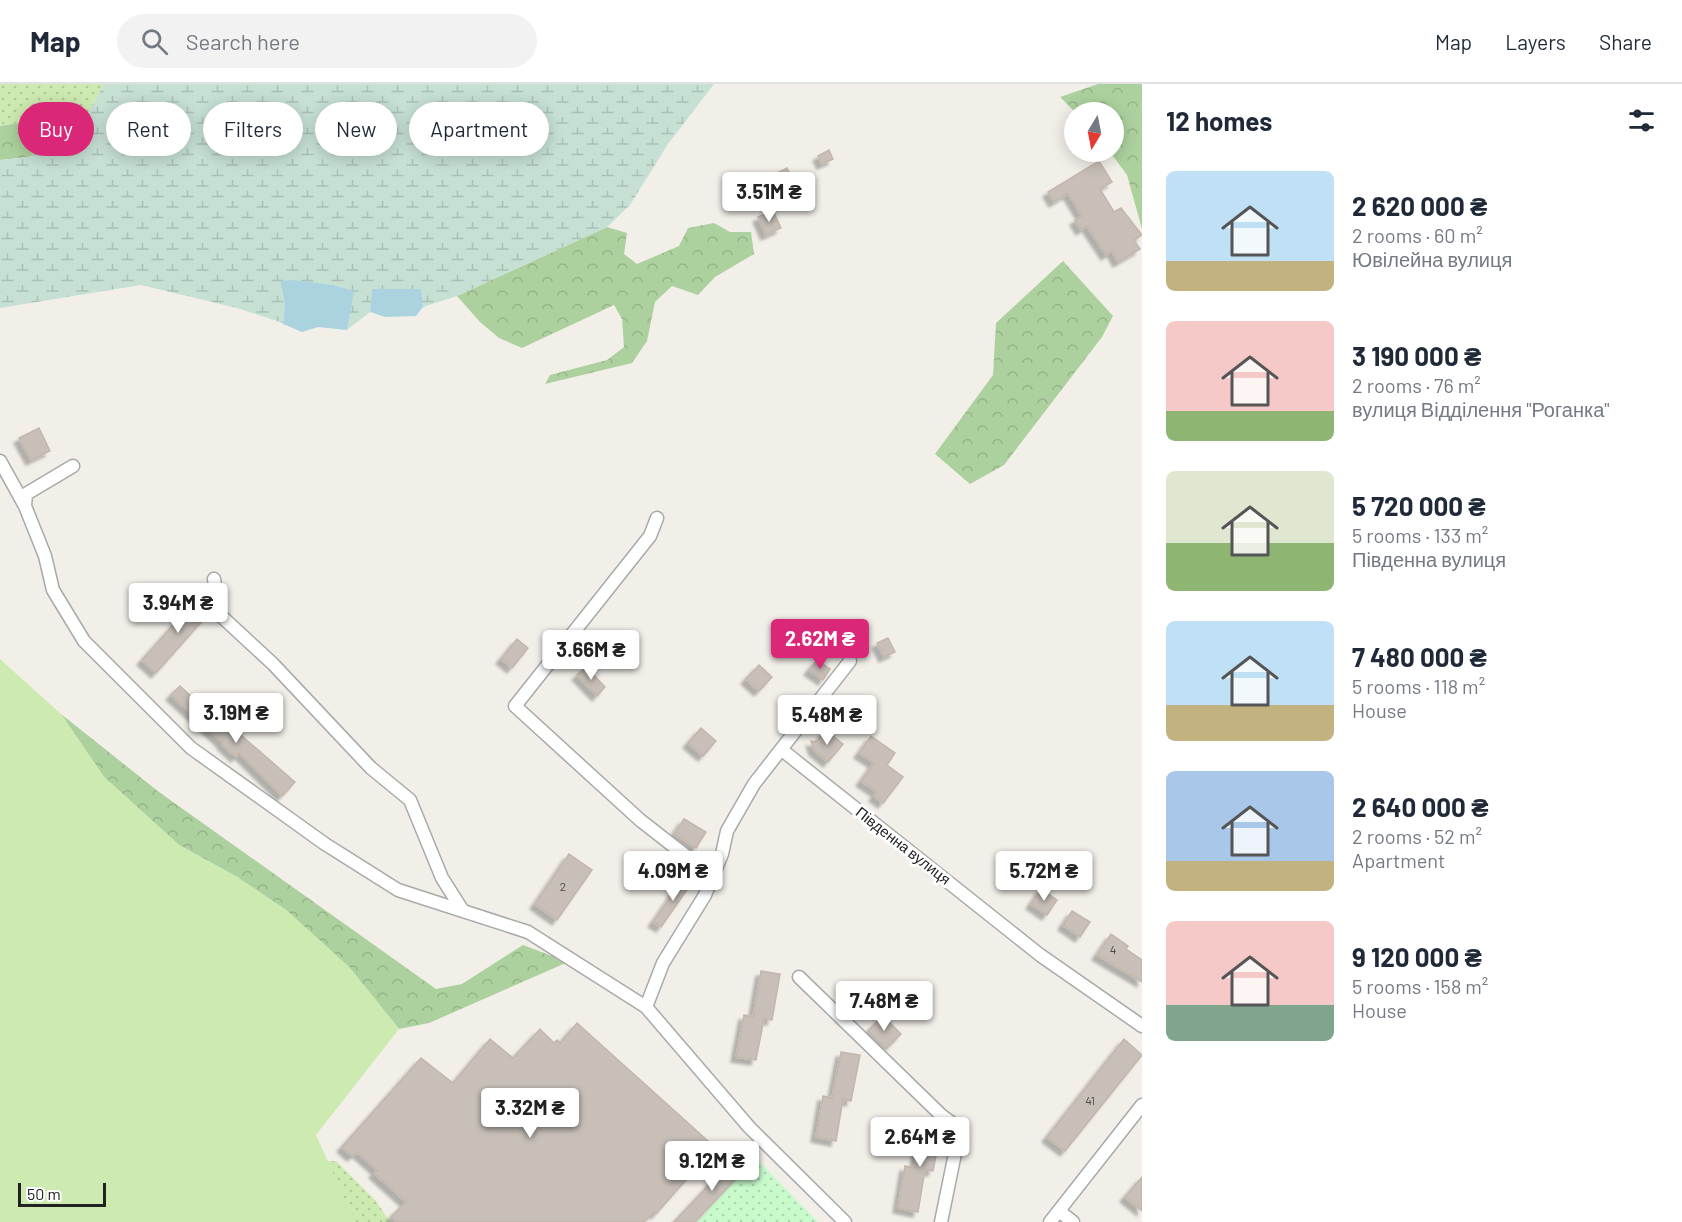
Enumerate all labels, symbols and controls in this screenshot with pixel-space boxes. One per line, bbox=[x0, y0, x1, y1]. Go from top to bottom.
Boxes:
search box bbox=[117, 14, 537, 68]
text: Map bbox=[30, 24, 81, 58]
icon: search bbox=[138, 25, 171, 58]
text: Search here bbox=[186, 28, 300, 54]
text: Map bbox=[1435, 29, 1472, 54]
text: Layers bbox=[1505, 29, 1566, 54]
text: Share bbox=[1599, 29, 1652, 54]
chip: Buy bbox=[18, 102, 94, 156]
chip: Rent bbox=[106, 102, 191, 156]
chip: Filters bbox=[203, 102, 303, 156]
chip: New bbox=[315, 102, 397, 156]
chip: Apartment bbox=[409, 102, 549, 156]
north arrow bbox=[1064, 102, 1124, 162]
map controls bbox=[1064, 102, 1124, 162]
icon: filters bbox=[1625, 104, 1658, 137]
text: 12 homes bbox=[1166, 105, 1272, 136]
pin: 3.51M ₴ bbox=[714, 172, 824, 223]
text: 3.51M ₴ bbox=[736, 179, 802, 203]
text: 2 620 000 ₴ bbox=[1352, 190, 1487, 221]
icon: home bbox=[1214, 195, 1286, 267]
text: 2 rooms · 60 m² bbox=[1352, 223, 1483, 247]
text: Ювілейна вулиця bbox=[1352, 247, 1512, 271]
text: 3 190 000 ₴ bbox=[1352, 340, 1481, 371]
icon: home bbox=[1214, 345, 1286, 417]
text: 2 rooms · 76 m² bbox=[1352, 373, 1481, 397]
text: вулиця Відділення "Роганка" bbox=[1352, 397, 1610, 421]
text: 5 720 000 ₴ bbox=[1352, 490, 1486, 521]
icon: home bbox=[1214, 495, 1286, 567]
text: 5 rooms · 133 m² bbox=[1352, 523, 1488, 547]
text: Південна вулиця bbox=[1352, 547, 1506, 571]
pin: 3.94M ₴ bbox=[123, 583, 233, 634]
text: 3.94M ₴ bbox=[143, 590, 213, 614]
pin: 2.62M ₴ bbox=[765, 619, 875, 670]
text: 2.62M ₴ bbox=[785, 626, 855, 650]
pin: 3.66M ₴ bbox=[536, 630, 646, 681]
text: 3.66M ₴ bbox=[556, 637, 626, 661]
text: 7 480 000 ₴ bbox=[1352, 641, 1487, 672]
icon: home bbox=[1214, 645, 1286, 717]
text: 5 rooms · 118 m² bbox=[1352, 674, 1485, 698]
pin: 3.19M ₴ bbox=[181, 693, 291, 744]
pin: 5.48M ₴ bbox=[772, 695, 882, 746]
text: House bbox=[1352, 698, 1407, 722]
text: 3.19M ₴ bbox=[203, 700, 269, 724]
text: 5.48M ₴ bbox=[792, 702, 862, 726]
text: 2 640 000 ₴ bbox=[1352, 791, 1488, 822]
icon: home bbox=[1214, 795, 1286, 867]
street label: Південна вулиця bbox=[853, 803, 955, 888]
text: 2 rooms · 52 m² bbox=[1352, 824, 1482, 848]
text: Apartment bbox=[1352, 848, 1445, 872]
pin: 4.09M ₴ bbox=[618, 851, 728, 902]
pin: 5.72M ₴ bbox=[989, 851, 1099, 902]
text: 4.09M ₴ bbox=[638, 858, 708, 882]
text: 5.72M ₴ bbox=[1010, 858, 1078, 882]
house number: 2 bbox=[560, 879, 566, 893]
text: 9 120 000 ₴ bbox=[1352, 941, 1482, 972]
house number: 4 bbox=[1110, 942, 1116, 956]
icon: home bbox=[1214, 945, 1286, 1017]
text: 5 rooms · 158 m² bbox=[1352, 974, 1488, 998]
pin: 7.48M ₴ bbox=[829, 981, 939, 1032]
text: 7.48M ₴ bbox=[850, 988, 918, 1012]
text: House bbox=[1352, 998, 1407, 1022]
pin: 3.32M ₴ bbox=[475, 1088, 585, 1139]
house number: 41 bbox=[1085, 1093, 1095, 1107]
text: 3.32M ₴ bbox=[495, 1095, 565, 1119]
pin: 2.64M ₴ bbox=[865, 1117, 975, 1168]
text: 2.64M ₴ bbox=[884, 1124, 956, 1148]
pin: 9.12M ₴ bbox=[657, 1141, 767, 1192]
text: 9.12M ₴ bbox=[679, 1148, 745, 1172]
scale bar bbox=[18, 1180, 106, 1208]
text: 50 m bbox=[27, 1184, 61, 1203]

